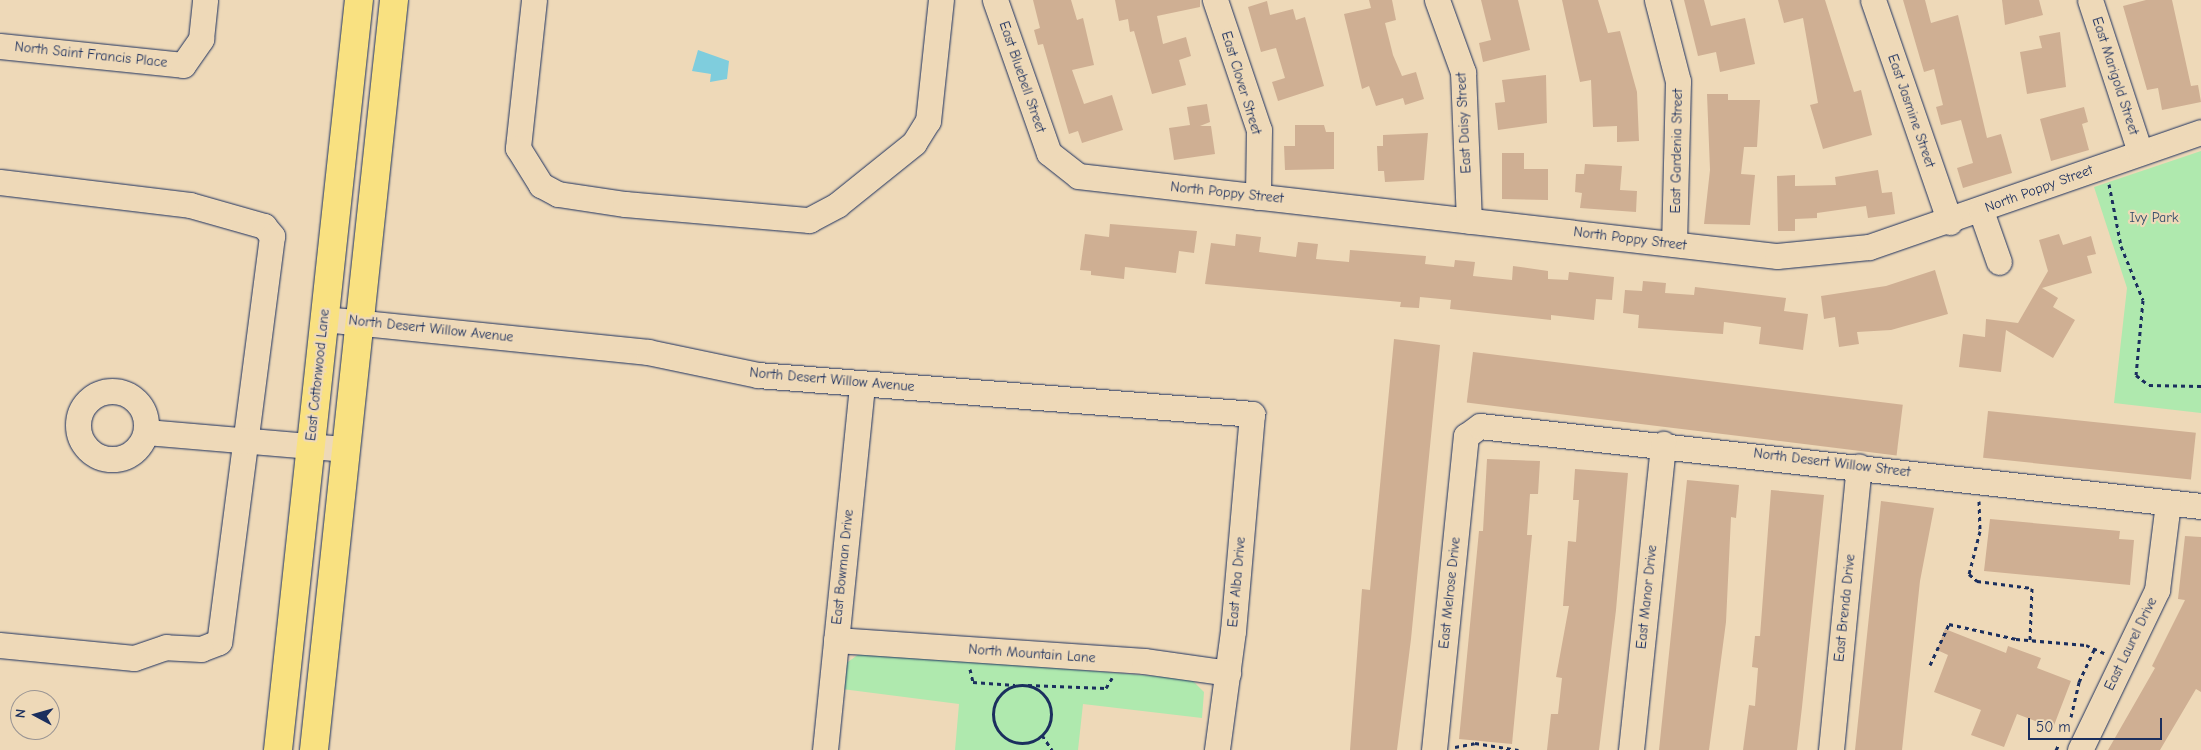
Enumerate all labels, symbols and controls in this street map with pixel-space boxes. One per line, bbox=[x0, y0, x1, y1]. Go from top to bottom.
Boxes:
street label: East Marigold Street bbox=[2088, 15, 2142, 137]
street label: East Bluebell Street bbox=[995, 19, 1049, 135]
street label: East Clover Street bbox=[1217, 29, 1265, 137]
street label: North Saint Francis Place bbox=[14, 39, 168, 71]
street label: East Jasmine Street bbox=[1884, 52, 1938, 170]
street label: East Daisy Street bbox=[1453, 72, 1475, 174]
street label: East Gardenia Street bbox=[1668, 88, 1686, 214]
street label: North Poppy Street bbox=[1983, 162, 2095, 216]
street label: North Poppy Street bbox=[1170, 179, 1284, 207]
park label: Ivy Park bbox=[2129, 210, 2179, 226]
street label: North Poppy Street bbox=[1572, 224, 1688, 254]
street label: East Cottonwood Lane bbox=[303, 308, 333, 442]
street label: North Desert Willow Avenue bbox=[348, 312, 514, 346]
street label: North Desert Willow Avenue bbox=[749, 364, 915, 396]
street label: North Desert Willow Street bbox=[1753, 445, 1911, 481]
street label: East Bowman Drive bbox=[829, 509, 857, 625]
street label: East Alba Drive bbox=[1225, 536, 1249, 628]
street label: East Melrose Drive bbox=[1436, 536, 1464, 650]
street label: East Manor Drive bbox=[1633, 544, 1661, 650]
street label: East Brenda Drive bbox=[1831, 553, 1859, 663]
street label: East Laurel Drive bbox=[2101, 595, 2161, 693]
street label: North Mountain Lane bbox=[968, 641, 1096, 667]
north arrow bbox=[10, 690, 60, 740]
text: N bbox=[12, 708, 30, 719]
scale bar bbox=[2031, 708, 2165, 740]
text: 50 m bbox=[2036, 718, 2071, 736]

